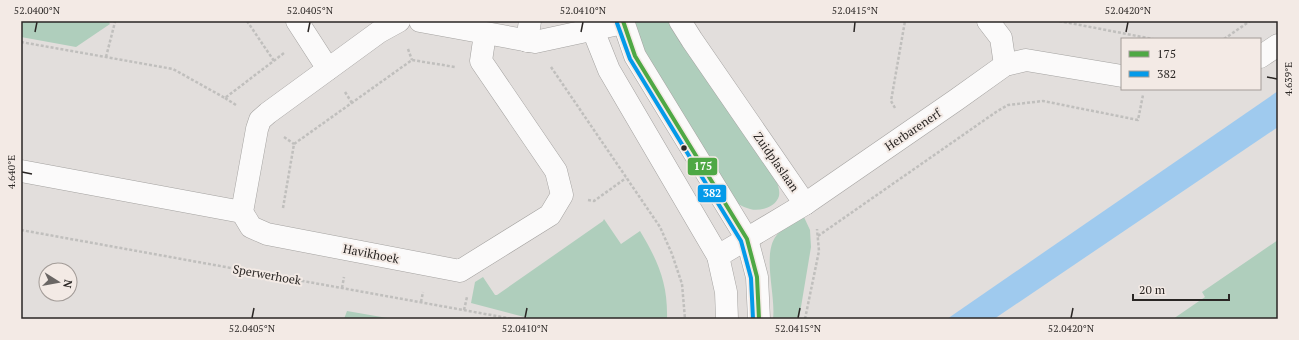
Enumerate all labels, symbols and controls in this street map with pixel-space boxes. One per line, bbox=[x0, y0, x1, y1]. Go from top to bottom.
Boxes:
text: 52.0400°N bbox=[14, 4, 61, 17]
text: 52.0405°N bbox=[287, 4, 334, 17]
text: 52.0410°N bbox=[560, 4, 607, 17]
text: 52.0415°N bbox=[832, 4, 879, 17]
text: 52.0420°N bbox=[1105, 4, 1152, 17]
legend bbox=[1121, 38, 1261, 90]
text: 175 bbox=[1157, 46, 1176, 61]
text: 4.639°E bbox=[1282, 62, 1295, 96]
text: 382 bbox=[1157, 66, 1176, 81]
street label: Herbarenerf bbox=[882, 105, 944, 154]
street label: Zuidplaslaan bbox=[750, 129, 802, 194]
unlabelled marker bbox=[679, 143, 689, 153]
text: 4.640°E bbox=[5, 155, 18, 189]
line badge: 175 bbox=[687, 157, 718, 176]
text: 175 bbox=[694, 159, 712, 173]
line badge: 382 bbox=[697, 184, 727, 203]
text: 382 bbox=[703, 186, 721, 200]
street label: Havikhoek bbox=[342, 241, 401, 266]
street label: Sperwerhoek bbox=[232, 261, 303, 288]
north arrow bbox=[38, 262, 78, 302]
scale bar bbox=[1133, 276, 1229, 302]
text: N bbox=[60, 278, 75, 290]
text: 20 m bbox=[1139, 282, 1166, 297]
text: 52.0405°N bbox=[229, 322, 276, 335]
text: 52.0410°N bbox=[502, 322, 549, 335]
text: 52.0415°N bbox=[775, 322, 822, 335]
text: 52.0420°N bbox=[1048, 322, 1095, 335]

